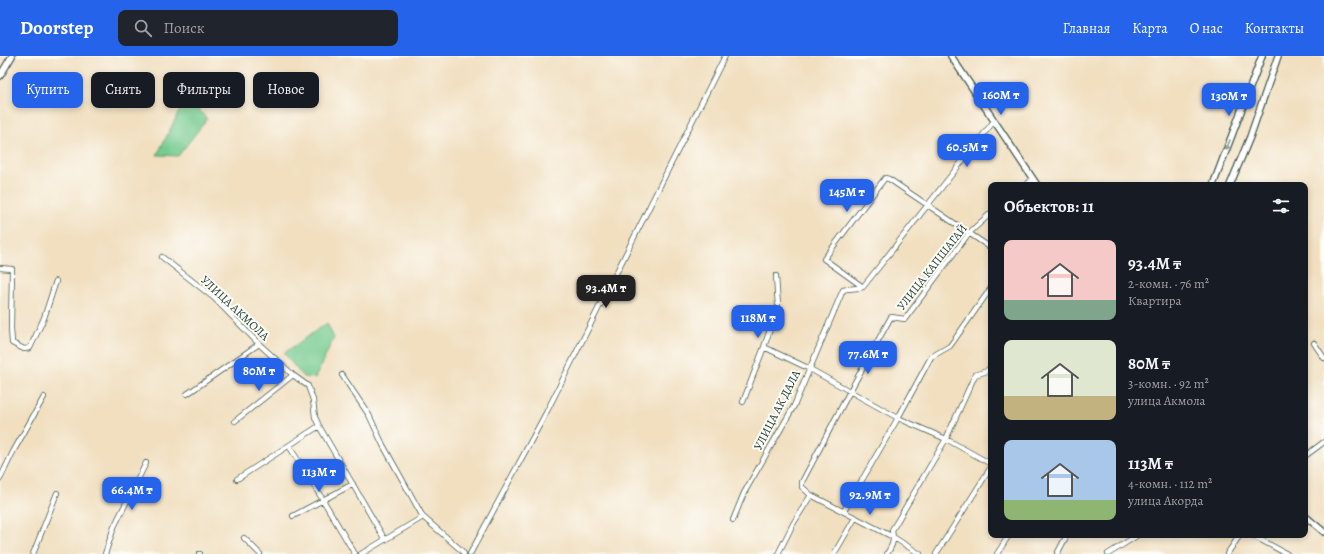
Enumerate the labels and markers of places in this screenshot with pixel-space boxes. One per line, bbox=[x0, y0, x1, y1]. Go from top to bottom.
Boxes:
pin: 160M ₸ bbox=[968, 82, 1034, 116]
pin: 130M ₸ bbox=[1196, 83, 1262, 117]
pin: 60.5M ₸ bbox=[930, 134, 1004, 168]
pin: 145M ₸ bbox=[814, 179, 880, 213]
pin: 93.4M ₸ bbox=[569, 275, 643, 309]
pin: 118M ₸ bbox=[725, 305, 791, 339]
pin: 77.6M ₸ bbox=[831, 341, 905, 375]
pin: 80M ₸ bbox=[231, 358, 287, 392]
pin: 113M ₸ bbox=[286, 459, 352, 493]
pin: 66.4M ₸ bbox=[95, 477, 169, 511]
pin: 92.9M ₸ bbox=[833, 482, 907, 516]

